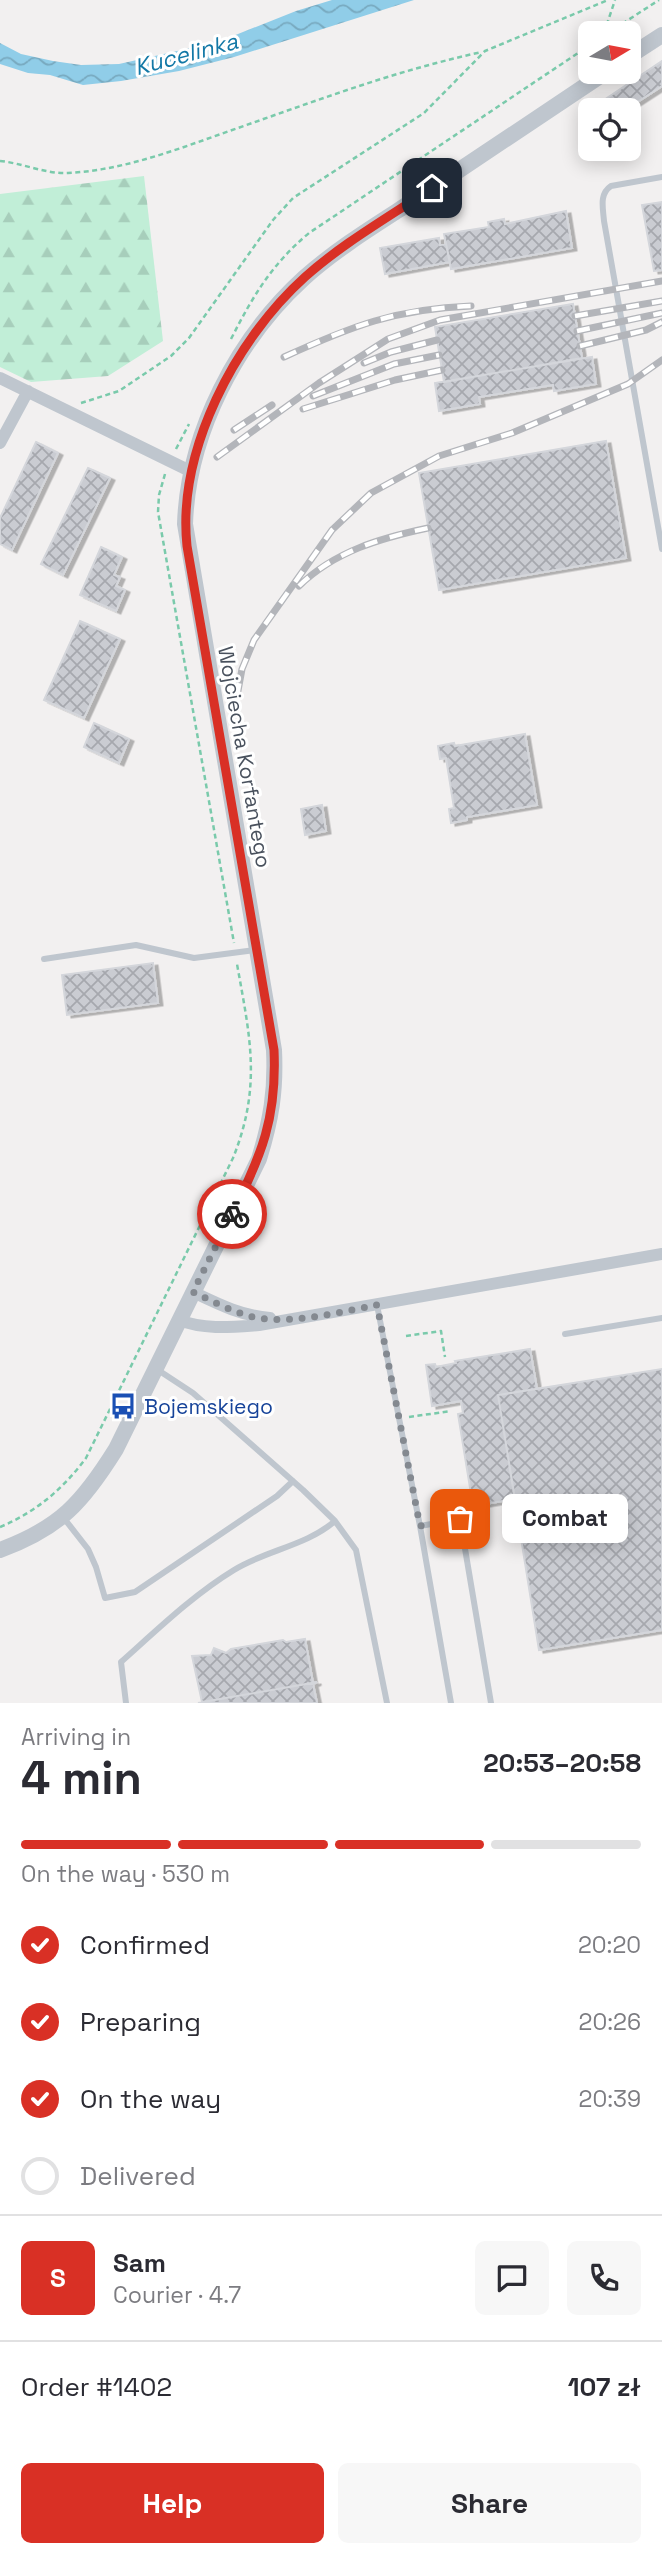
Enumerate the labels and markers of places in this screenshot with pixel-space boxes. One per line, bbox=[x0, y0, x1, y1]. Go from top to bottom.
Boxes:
pin bbox=[402, 158, 462, 218]
bus stop icon: Bojemskiego bbox=[108, 1391, 138, 1421]
place label: Bojemskiego bbox=[144, 1393, 273, 1420]
pin bbox=[430, 1489, 490, 1549]
callout: Combat bbox=[502, 1494, 628, 1544]

